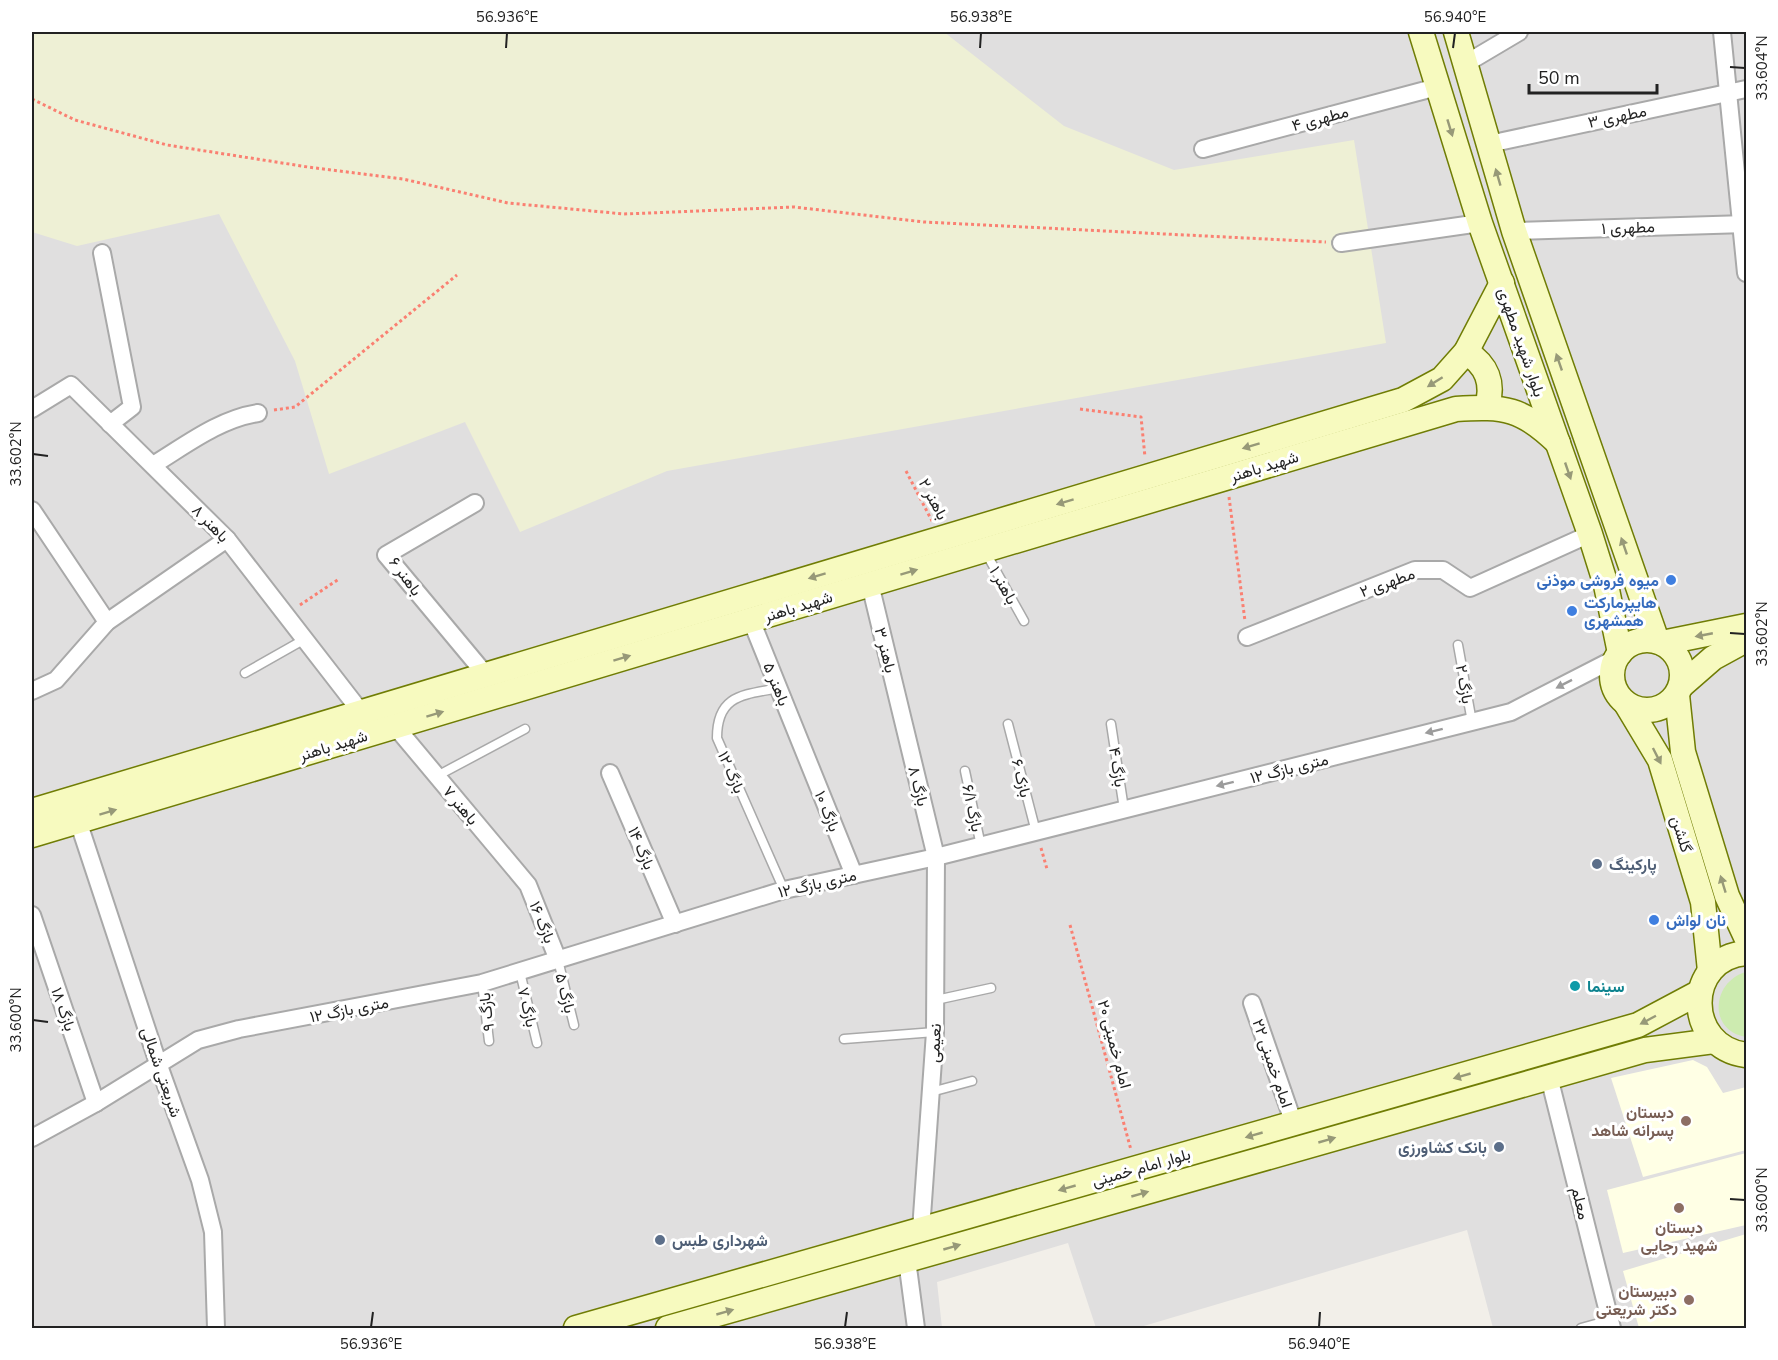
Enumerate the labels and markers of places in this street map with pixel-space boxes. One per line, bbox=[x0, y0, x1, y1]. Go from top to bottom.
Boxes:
place label: میوه فروشی موذنی bbox=[1537, 570, 1659, 592]
marker: میوه فروشی موذنی bbox=[1664, 573, 1678, 587]
place label: هايپرماركت همشهری bbox=[1584, 592, 1657, 632]
marker: هايپرماركت همشهری bbox=[1565, 604, 1579, 618]
place label: پارکینگ bbox=[1609, 854, 1657, 876]
marker: پارکینگ bbox=[1590, 857, 1604, 871]
place label: نان لواش bbox=[1666, 910, 1726, 932]
marker: نان لواش bbox=[1647, 913, 1661, 927]
place label: سینما bbox=[1587, 976, 1625, 998]
marker: سینما bbox=[1568, 979, 1582, 993]
place label: دبستان پسرانه شاهد bbox=[1591, 1102, 1674, 1142]
marker: دبستان پسرانه شاهد bbox=[1679, 1114, 1693, 1128]
place label: بانک کشاورزی bbox=[1398, 1137, 1487, 1159]
marker: بانک کشاورزی bbox=[1492, 1140, 1506, 1154]
marker: دبستان شهید رجایی bbox=[1672, 1201, 1686, 1215]
place label: دبستان شهید رجایی bbox=[1640, 1217, 1718, 1257]
place label: شهرداری طبس bbox=[672, 1230, 768, 1252]
marker: شهرداری طبس bbox=[653, 1233, 667, 1247]
place label: دبیرستان دکتر شریعتی bbox=[1596, 1281, 1677, 1321]
marker: دبیرستان دکتر شریعتی bbox=[1682, 1293, 1696, 1307]

